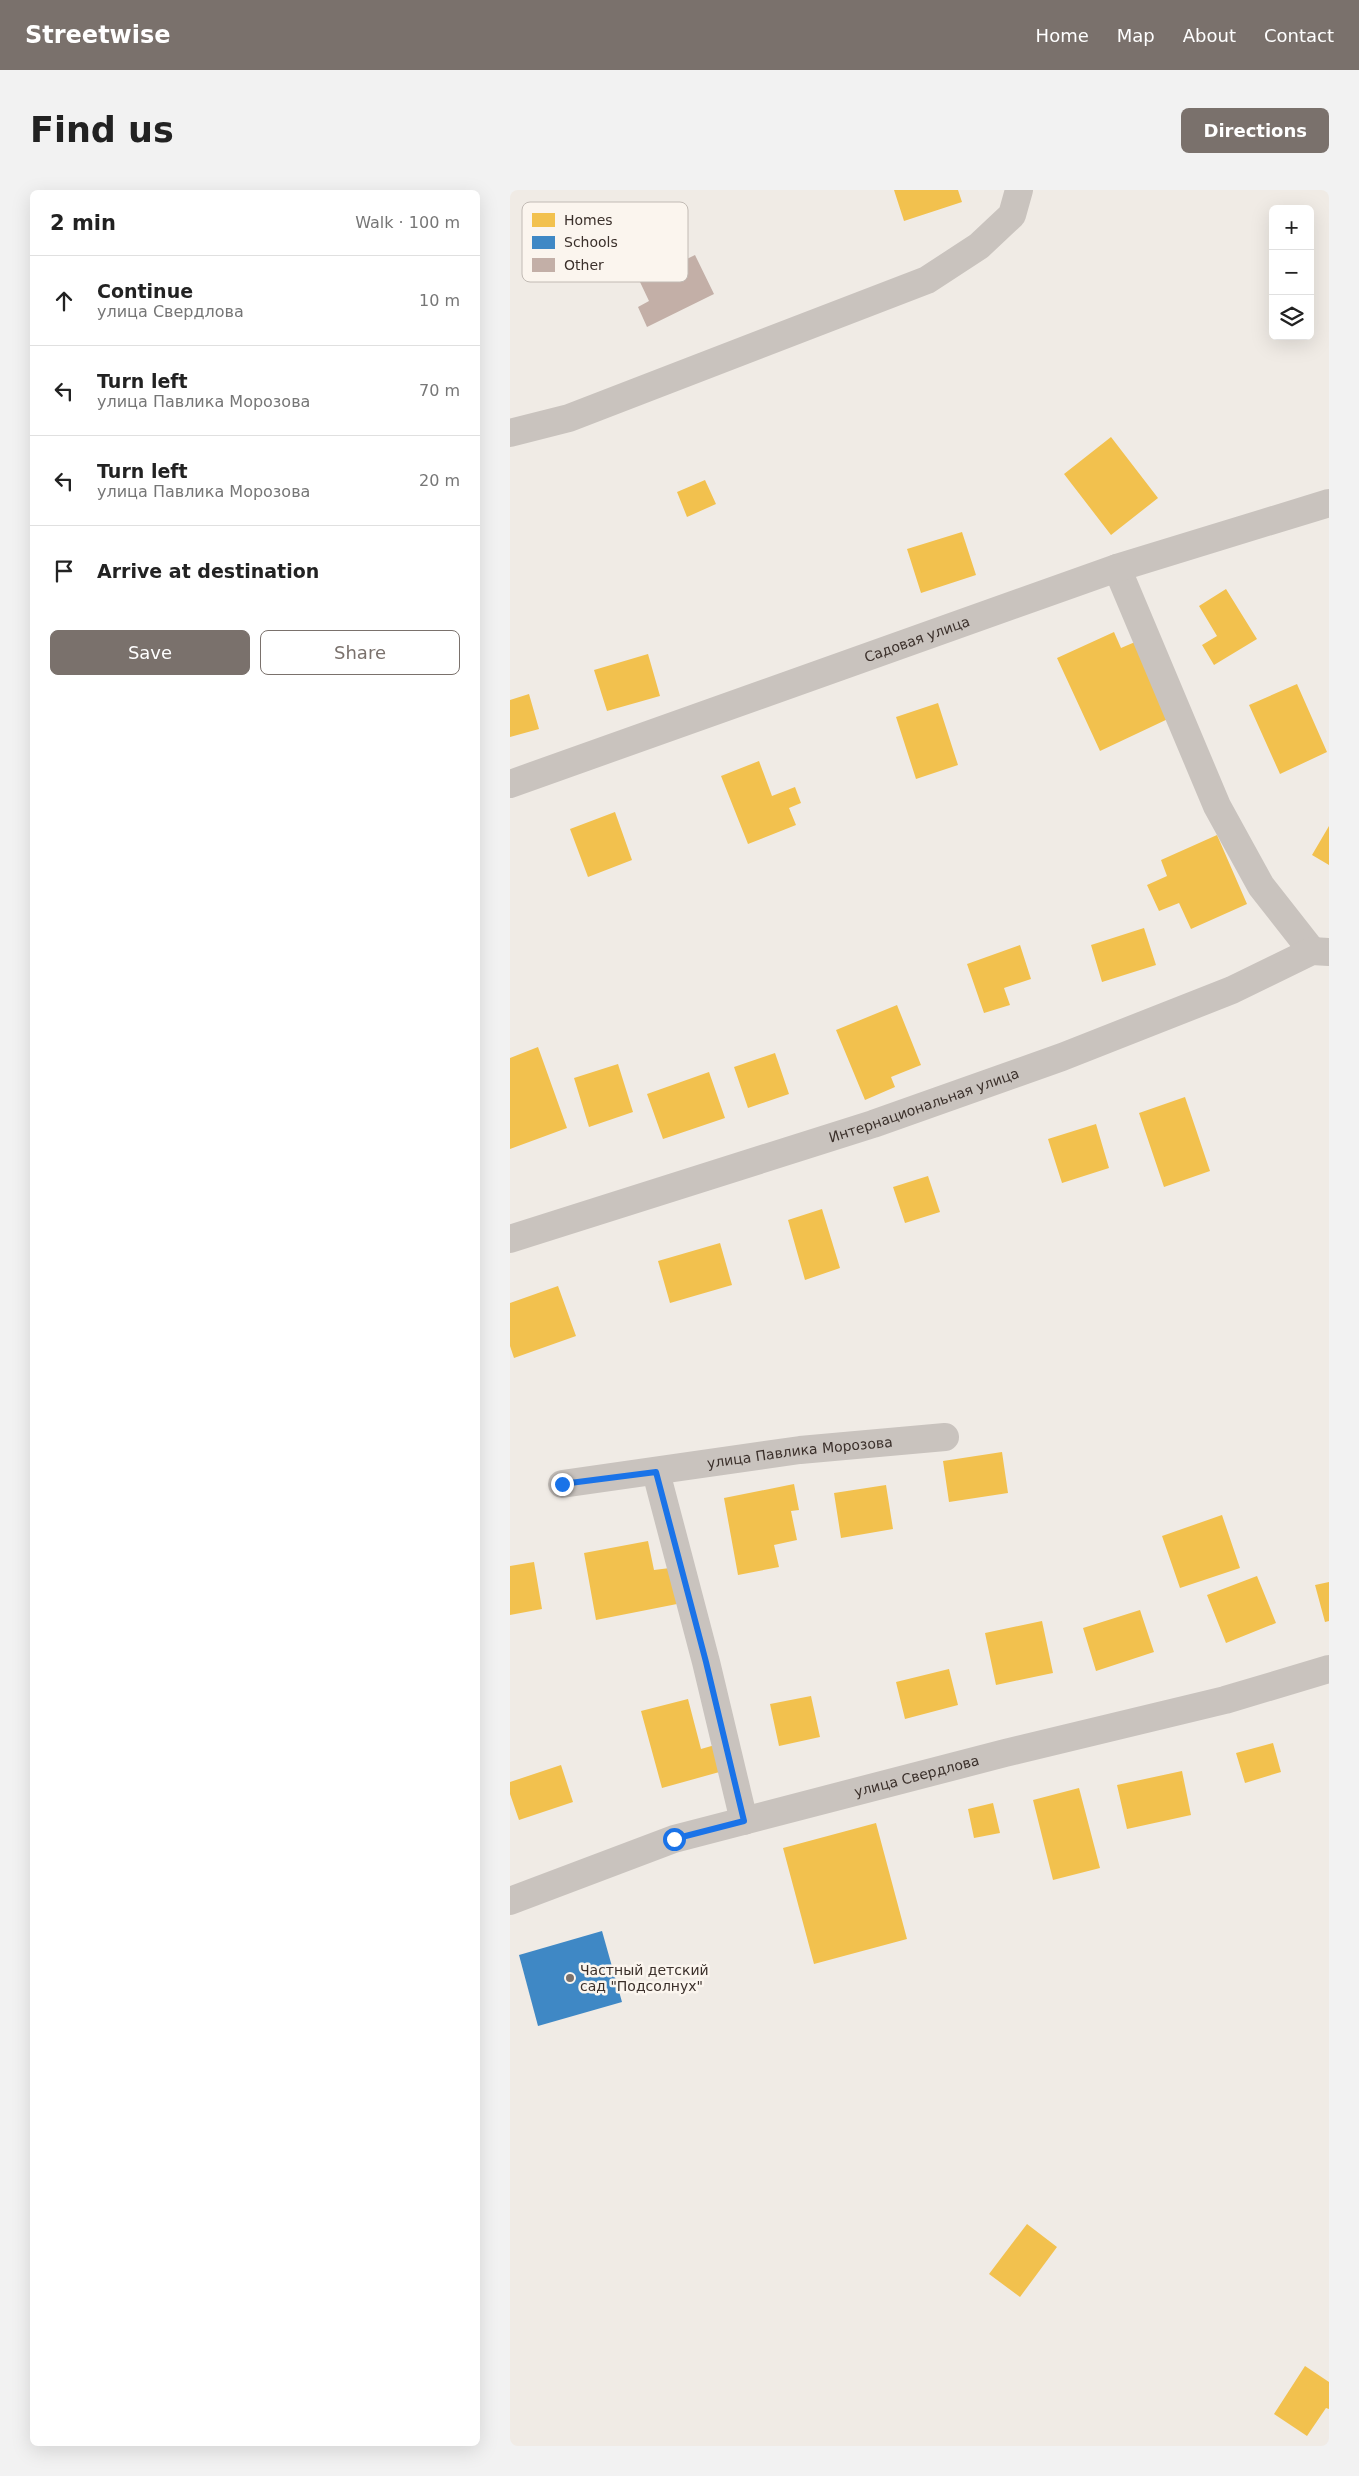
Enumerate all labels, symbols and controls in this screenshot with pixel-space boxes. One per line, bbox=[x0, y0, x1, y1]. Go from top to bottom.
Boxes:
text: Streetwise bbox=[25, 21, 171, 49]
text: Home bbox=[1036, 25, 1089, 46]
text: Map bbox=[1117, 25, 1155, 46]
text: About bbox=[1183, 25, 1236, 46]
text: Contact bbox=[1264, 25, 1334, 46]
button: Directions bbox=[1181, 108, 1329, 153]
text: Find us bbox=[30, 110, 174, 150]
legend bbox=[522, 202, 688, 282]
map controls bbox=[1269, 205, 1314, 340]
button: + bbox=[1269, 205, 1314, 250]
text: 2 min bbox=[50, 211, 116, 235]
text: Homes bbox=[564, 212, 613, 228]
text: Walk · 100 m bbox=[355, 213, 460, 232]
text: Schools bbox=[564, 234, 618, 250]
button: − bbox=[1269, 250, 1314, 295]
text: Other bbox=[564, 257, 604, 273]
text: Continue bbox=[97, 280, 193, 302]
icon: ahead bbox=[50, 287, 78, 315]
text: 10 m bbox=[419, 291, 460, 310]
button: layers bbox=[1269, 295, 1314, 340]
text: улица Свердлова bbox=[97, 302, 244, 321]
text: Turn left bbox=[97, 370, 188, 392]
icon: left bbox=[50, 377, 78, 405]
text: 70 m bbox=[419, 381, 460, 400]
text: улица Павлика Морозова bbox=[97, 392, 310, 411]
text: Turn left bbox=[97, 460, 188, 482]
icon: left bbox=[50, 467, 78, 495]
text: 20 m bbox=[419, 471, 460, 490]
text: улица Павлика Морозова bbox=[97, 482, 310, 501]
icon: arrive bbox=[50, 557, 78, 585]
text: Arrive at destination bbox=[97, 560, 319, 582]
street label: Садовая улица bbox=[862, 613, 972, 665]
button: Save bbox=[50, 630, 250, 675]
button: Share bbox=[260, 630, 460, 675]
street label: Интернациональная улица bbox=[827, 1065, 1021, 1146]
street label: улица Павлика Морозова bbox=[706, 1434, 893, 1471]
route end bbox=[551, 1473, 574, 1496]
street label: улица Свердлова bbox=[852, 1752, 981, 1800]
route start bbox=[663, 1828, 686, 1851]
place label: Частный детский сад "Подсолнух" bbox=[580, 1962, 709, 1994]
marker: Частный детский сад "Подсолнух" bbox=[564, 1972, 576, 1984]

